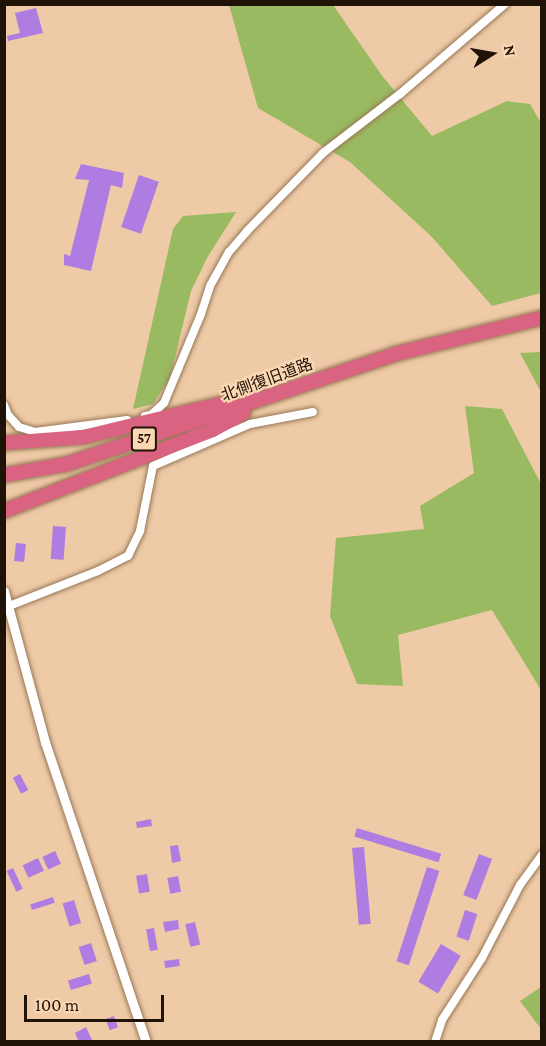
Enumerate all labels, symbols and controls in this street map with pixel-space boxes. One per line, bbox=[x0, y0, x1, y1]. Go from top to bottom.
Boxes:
north arrow bbox=[462, 24, 522, 84]
text: N bbox=[501, 43, 520, 57]
street label: 北側復旧道路 bbox=[219, 355, 315, 405]
road number: 57 bbox=[130, 427, 158, 451]
scale bar bbox=[27, 983, 166, 1021]
text: 100 m bbox=[35, 995, 79, 1015]

